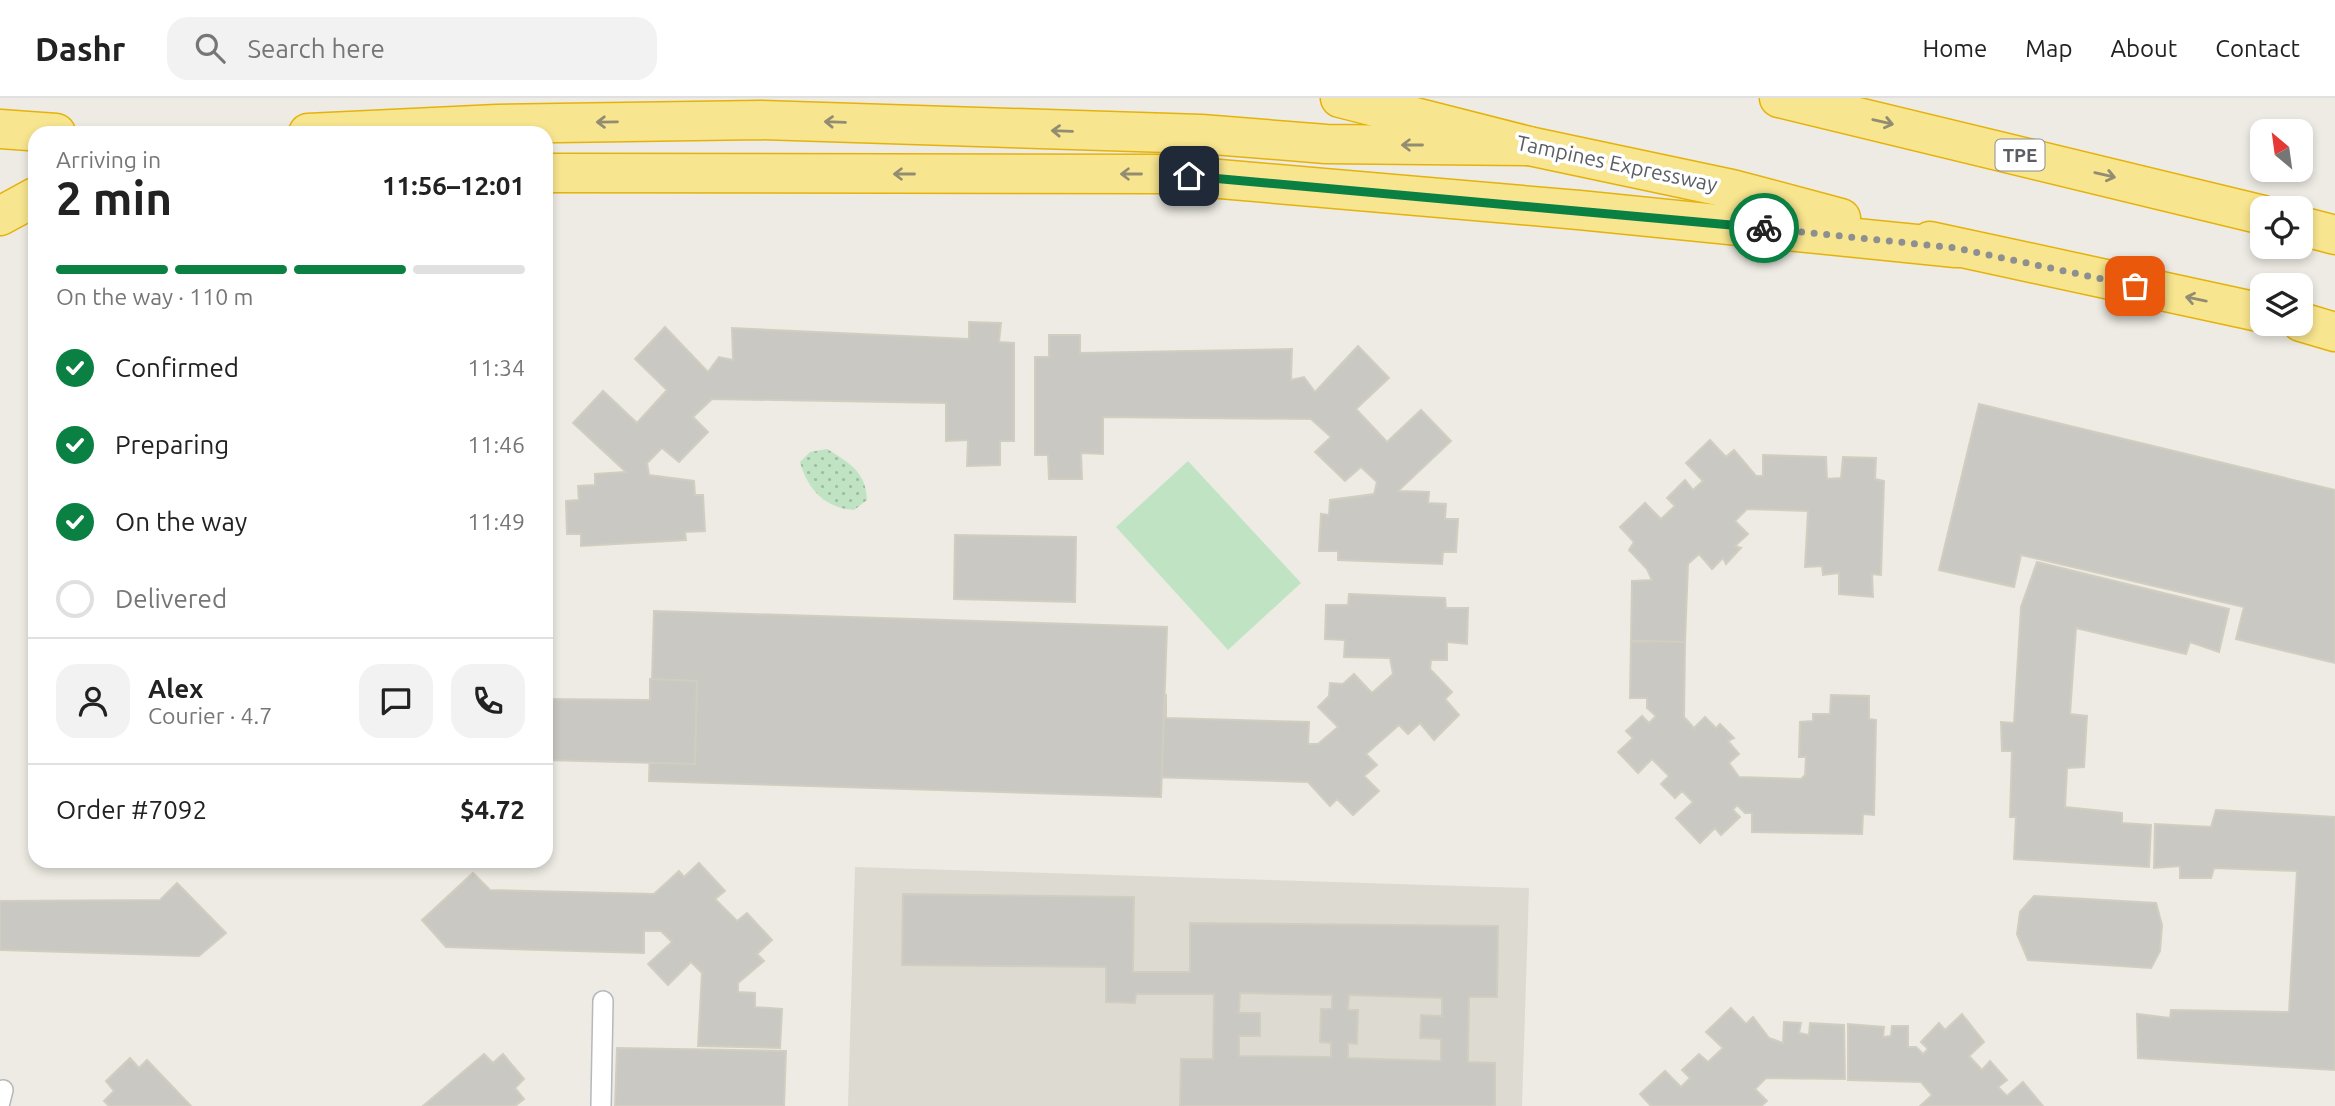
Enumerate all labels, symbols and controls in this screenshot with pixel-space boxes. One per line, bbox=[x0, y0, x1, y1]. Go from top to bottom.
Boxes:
search box bbox=[167, 17, 657, 80]
icon: search bbox=[191, 29, 229, 67]
text: Dashr bbox=[35, 30, 125, 67]
text: Search here bbox=[247, 34, 385, 63]
text: Home bbox=[1922, 35, 1987, 62]
text: Map bbox=[2025, 35, 2072, 62]
text: About bbox=[2110, 35, 2177, 62]
text: Contact bbox=[2215, 35, 2300, 62]
one-way arrow bbox=[596, 115, 619, 129]
one-way arrow bbox=[823, 116, 846, 129]
one-way arrow bbox=[1872, 116, 1894, 129]
north arrow bbox=[2250, 119, 2314, 182]
map controls bbox=[2250, 119, 2313, 336]
one-way arrow bbox=[1051, 124, 1074, 137]
street label: Tampines Expressway bbox=[1515, 130, 1720, 196]
one-way arrow bbox=[1400, 138, 1423, 152]
road number: TPE bbox=[1996, 139, 2044, 170]
pin bbox=[1159, 146, 1219, 206]
text: Arriving in bbox=[56, 147, 161, 172]
icon: home bbox=[1170, 157, 1208, 195]
one-way arrow bbox=[893, 167, 916, 181]
one-way arrow bbox=[1120, 167, 1143, 181]
one-way arrow bbox=[2093, 169, 2116, 182]
text: 11:56–12:01 bbox=[382, 171, 525, 200]
text: 2 min bbox=[56, 172, 172, 224]
courier bbox=[1729, 193, 1799, 263]
button: locate bbox=[2250, 196, 2313, 259]
icon: bike bbox=[1745, 209, 1783, 247]
pin bbox=[2105, 256, 2165, 316]
icon: bag bbox=[2116, 267, 2154, 305]
button: layers bbox=[2250, 273, 2313, 336]
text: On the way · 110 m bbox=[56, 284, 253, 309]
one-way arrow bbox=[2185, 291, 2208, 305]
icon: check bbox=[56, 349, 94, 387]
text: Confirmed bbox=[115, 353, 239, 382]
text: 11:34 bbox=[467, 355, 525, 380]
icon: check bbox=[56, 426, 94, 464]
text: Preparing bbox=[115, 430, 229, 459]
text: 11:46 bbox=[467, 432, 525, 457]
icon: check bbox=[56, 503, 94, 541]
text: On the way bbox=[115, 507, 247, 536]
text: 11:49 bbox=[467, 509, 525, 534]
text: Delivered bbox=[115, 584, 227, 613]
button: person bbox=[56, 664, 130, 738]
button: chat bbox=[359, 664, 433, 738]
button: phone bbox=[451, 664, 525, 738]
text: Alex bbox=[148, 674, 203, 703]
text: Courier · 4.7 bbox=[148, 703, 272, 728]
text: Order #7092 bbox=[56, 795, 207, 824]
text: $4.72 bbox=[460, 795, 525, 824]

